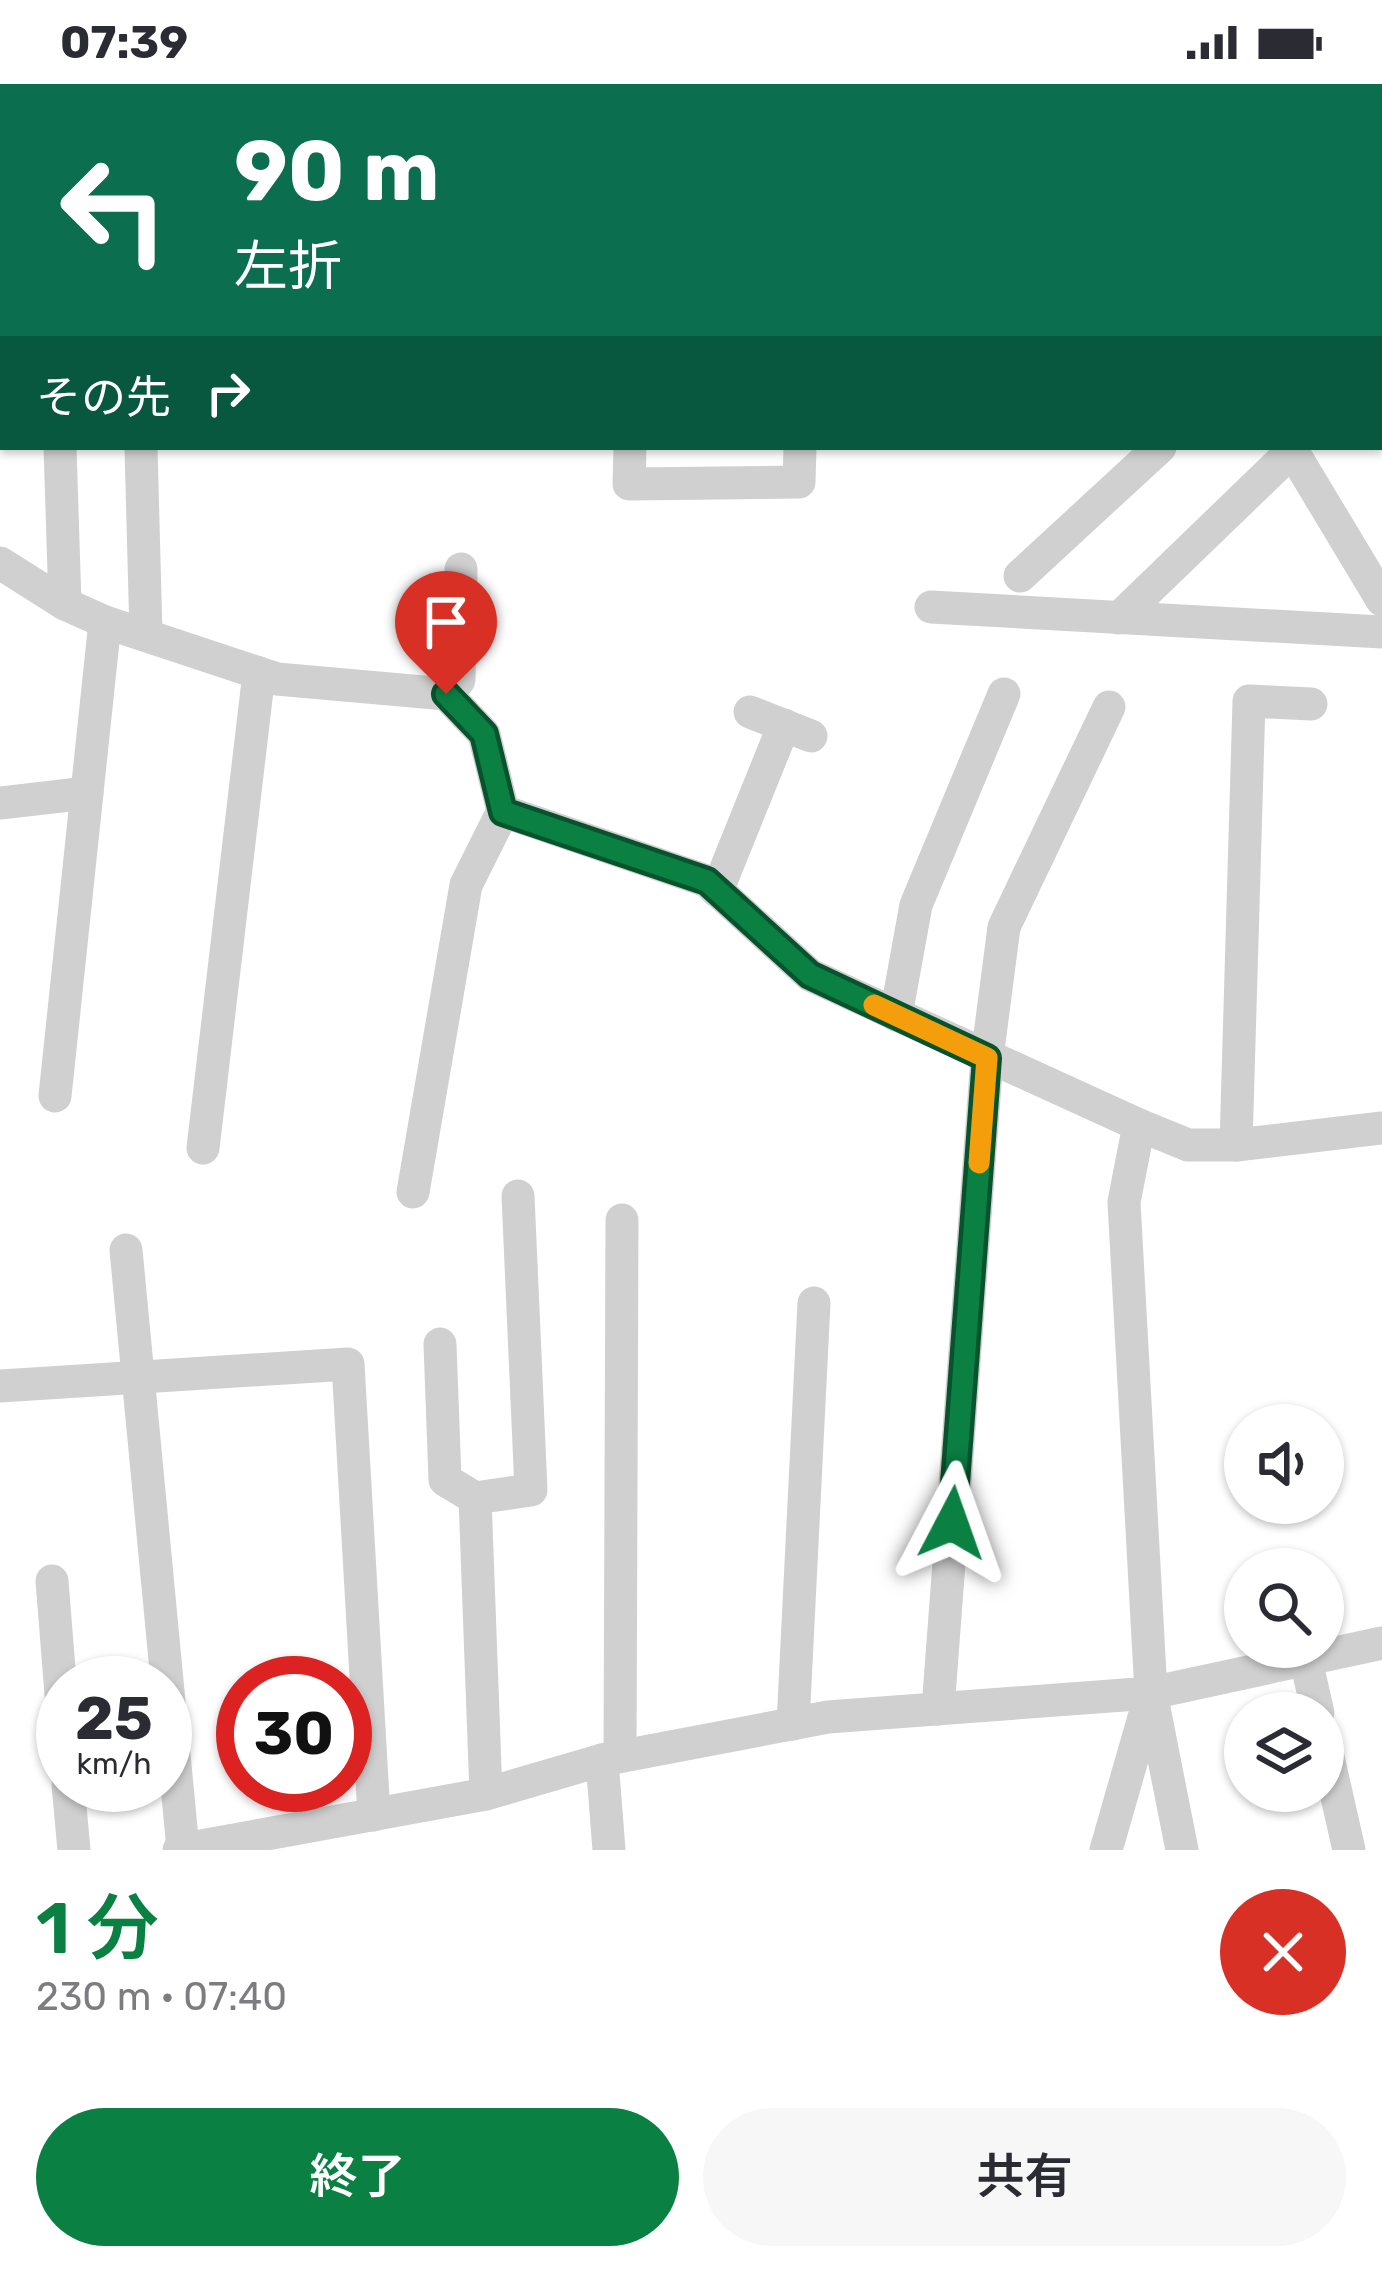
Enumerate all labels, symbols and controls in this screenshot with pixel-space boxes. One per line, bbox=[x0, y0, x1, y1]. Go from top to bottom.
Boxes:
text: 07:39 bbox=[60, 16, 188, 69]
text: 90 m bbox=[234, 121, 440, 221]
icon: left bbox=[36, 132, 192, 288]
text: 左折 bbox=[234, 235, 342, 299]
icon: right bbox=[195, 360, 261, 426]
text: その先 bbox=[36, 371, 171, 424]
pin bbox=[395, 571, 497, 694]
icon: arrive bbox=[413, 589, 479, 655]
map controls bbox=[1224, 1404, 1344, 1812]
button: sound bbox=[1224, 1404, 1344, 1524]
position arrow bbox=[889, 1460, 1015, 1586]
button: search bbox=[1224, 1548, 1344, 1668]
speed limit sign: 30 bbox=[216, 1656, 372, 1812]
text: 25 bbox=[75, 1683, 153, 1754]
button: layers bbox=[1224, 1692, 1344, 1812]
text: km/h bbox=[77, 1746, 151, 1782]
text: 1 分 bbox=[36, 1886, 158, 1971]
button: close bbox=[1220, 1889, 1346, 2015]
text: 230 m · 07:40 bbox=[36, 1974, 287, 2020]
button: 終了 bbox=[36, 2108, 679, 2246]
button: 共有 bbox=[703, 2108, 1346, 2246]

